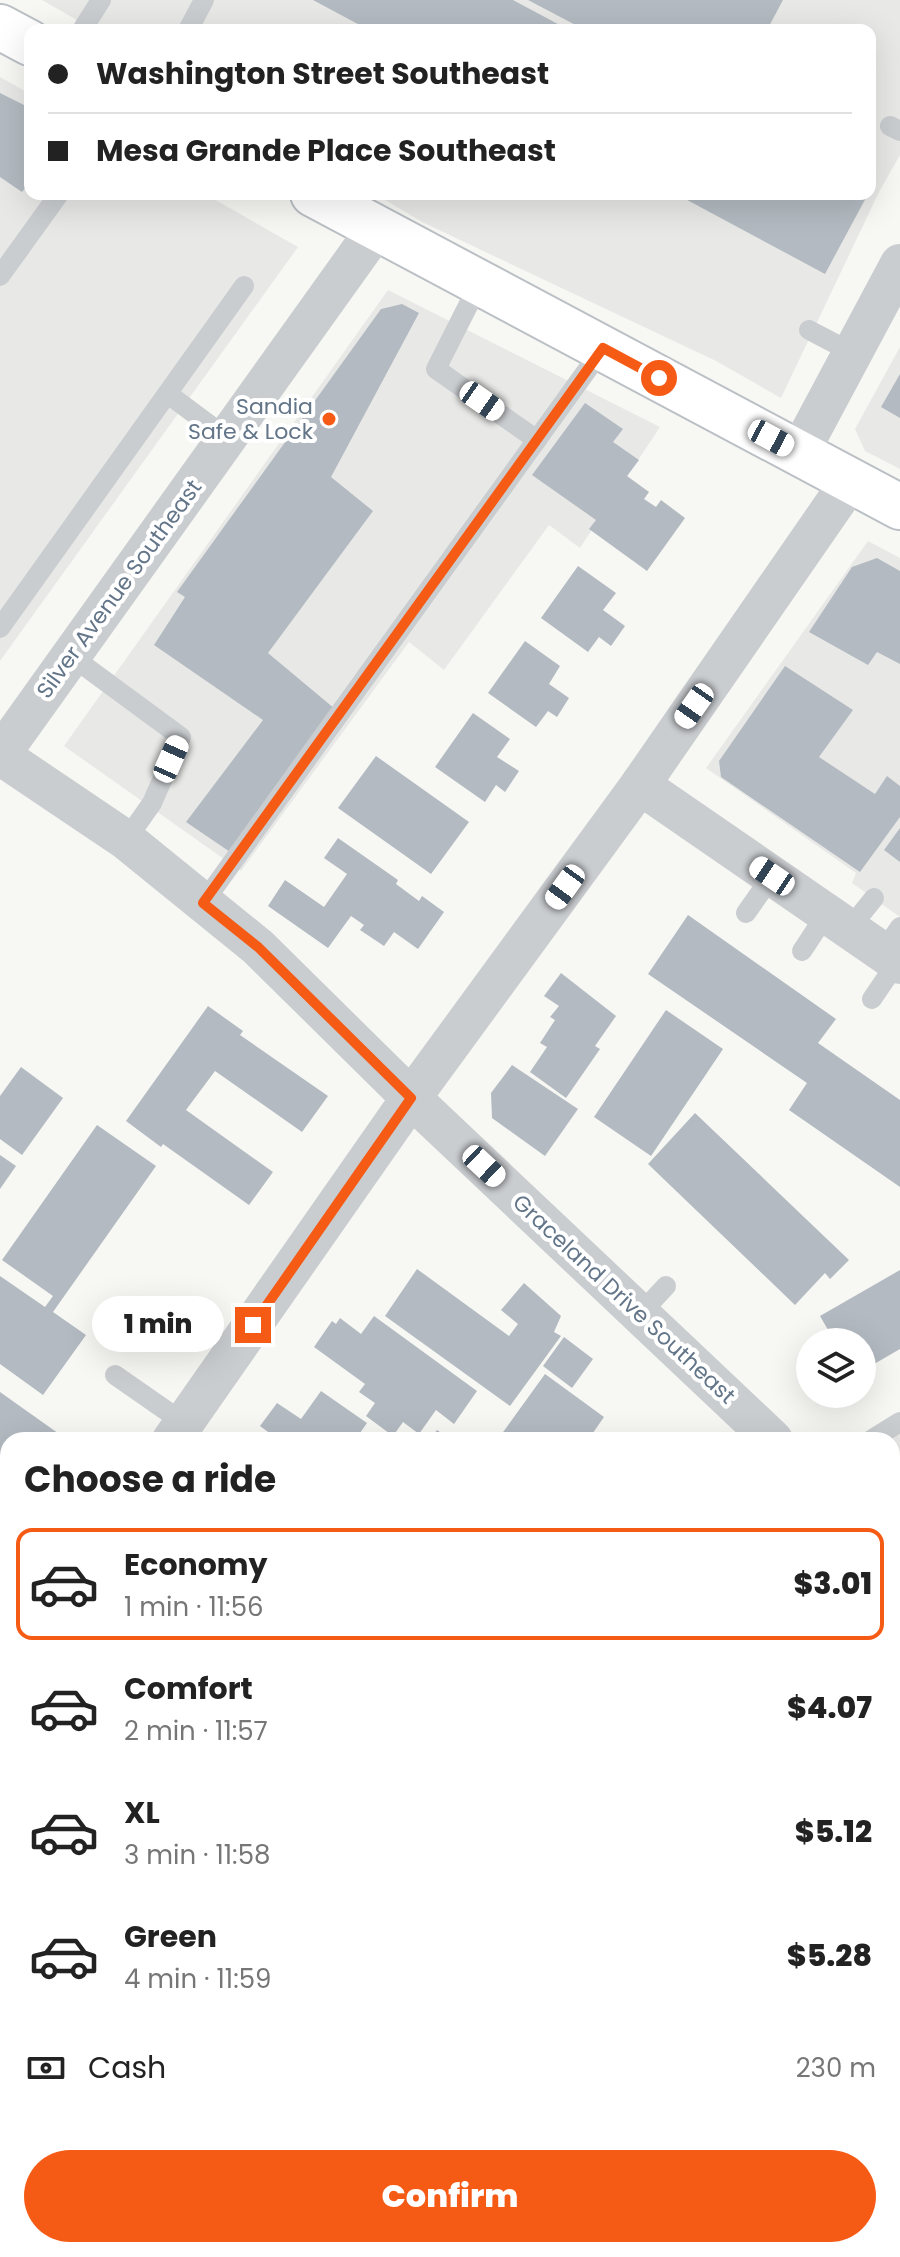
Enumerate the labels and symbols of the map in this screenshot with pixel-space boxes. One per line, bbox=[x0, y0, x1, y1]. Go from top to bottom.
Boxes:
route start bbox=[641, 360, 677, 396]
car bbox=[455, 377, 509, 425]
place label: Sandia Safe & Lock bbox=[188, 391, 314, 447]
marker: Sandia Safe & Lock bbox=[320, 410, 338, 428]
car bbox=[744, 416, 798, 460]
street label: Silver Avenue Southeast bbox=[29, 473, 209, 705]
car bbox=[670, 679, 718, 733]
car bbox=[150, 732, 192, 786]
car bbox=[745, 853, 799, 899]
car bbox=[541, 861, 589, 913]
car bbox=[458, 1141, 510, 1191]
street label: Graceland Drive Southeast bbox=[506, 1187, 742, 1411]
callout: 1 min bbox=[93, 1297, 225, 1353]
route end bbox=[235, 1307, 271, 1343]

